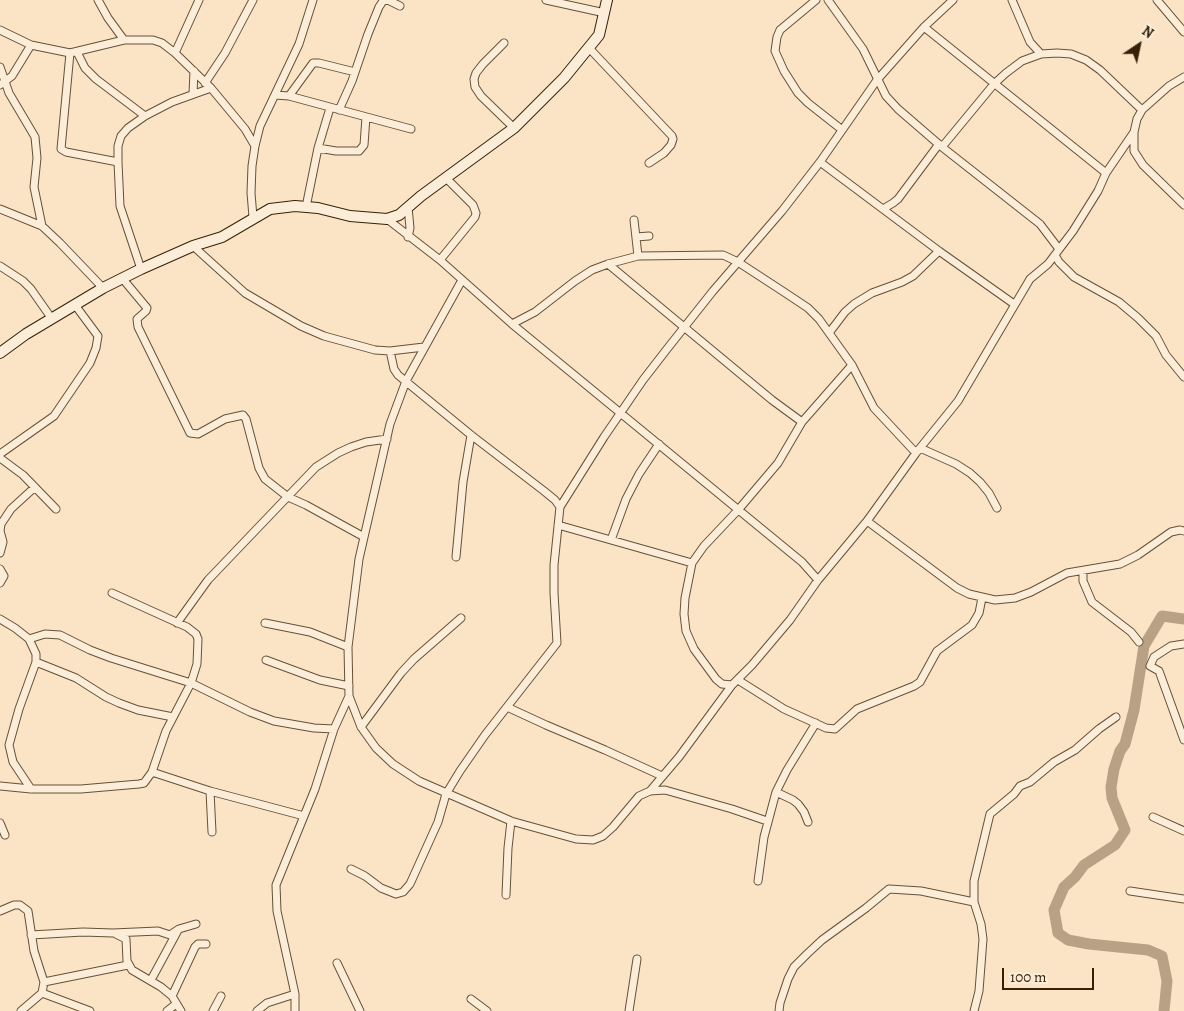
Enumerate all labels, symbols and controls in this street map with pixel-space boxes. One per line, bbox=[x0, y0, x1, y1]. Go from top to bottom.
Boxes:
north arrow bbox=[1114, 20, 1164, 70]
text: N bbox=[1138, 21, 1157, 43]
scale bar bbox=[1004, 958, 1096, 990]
text: 100 m bbox=[1010, 967, 1047, 987]

